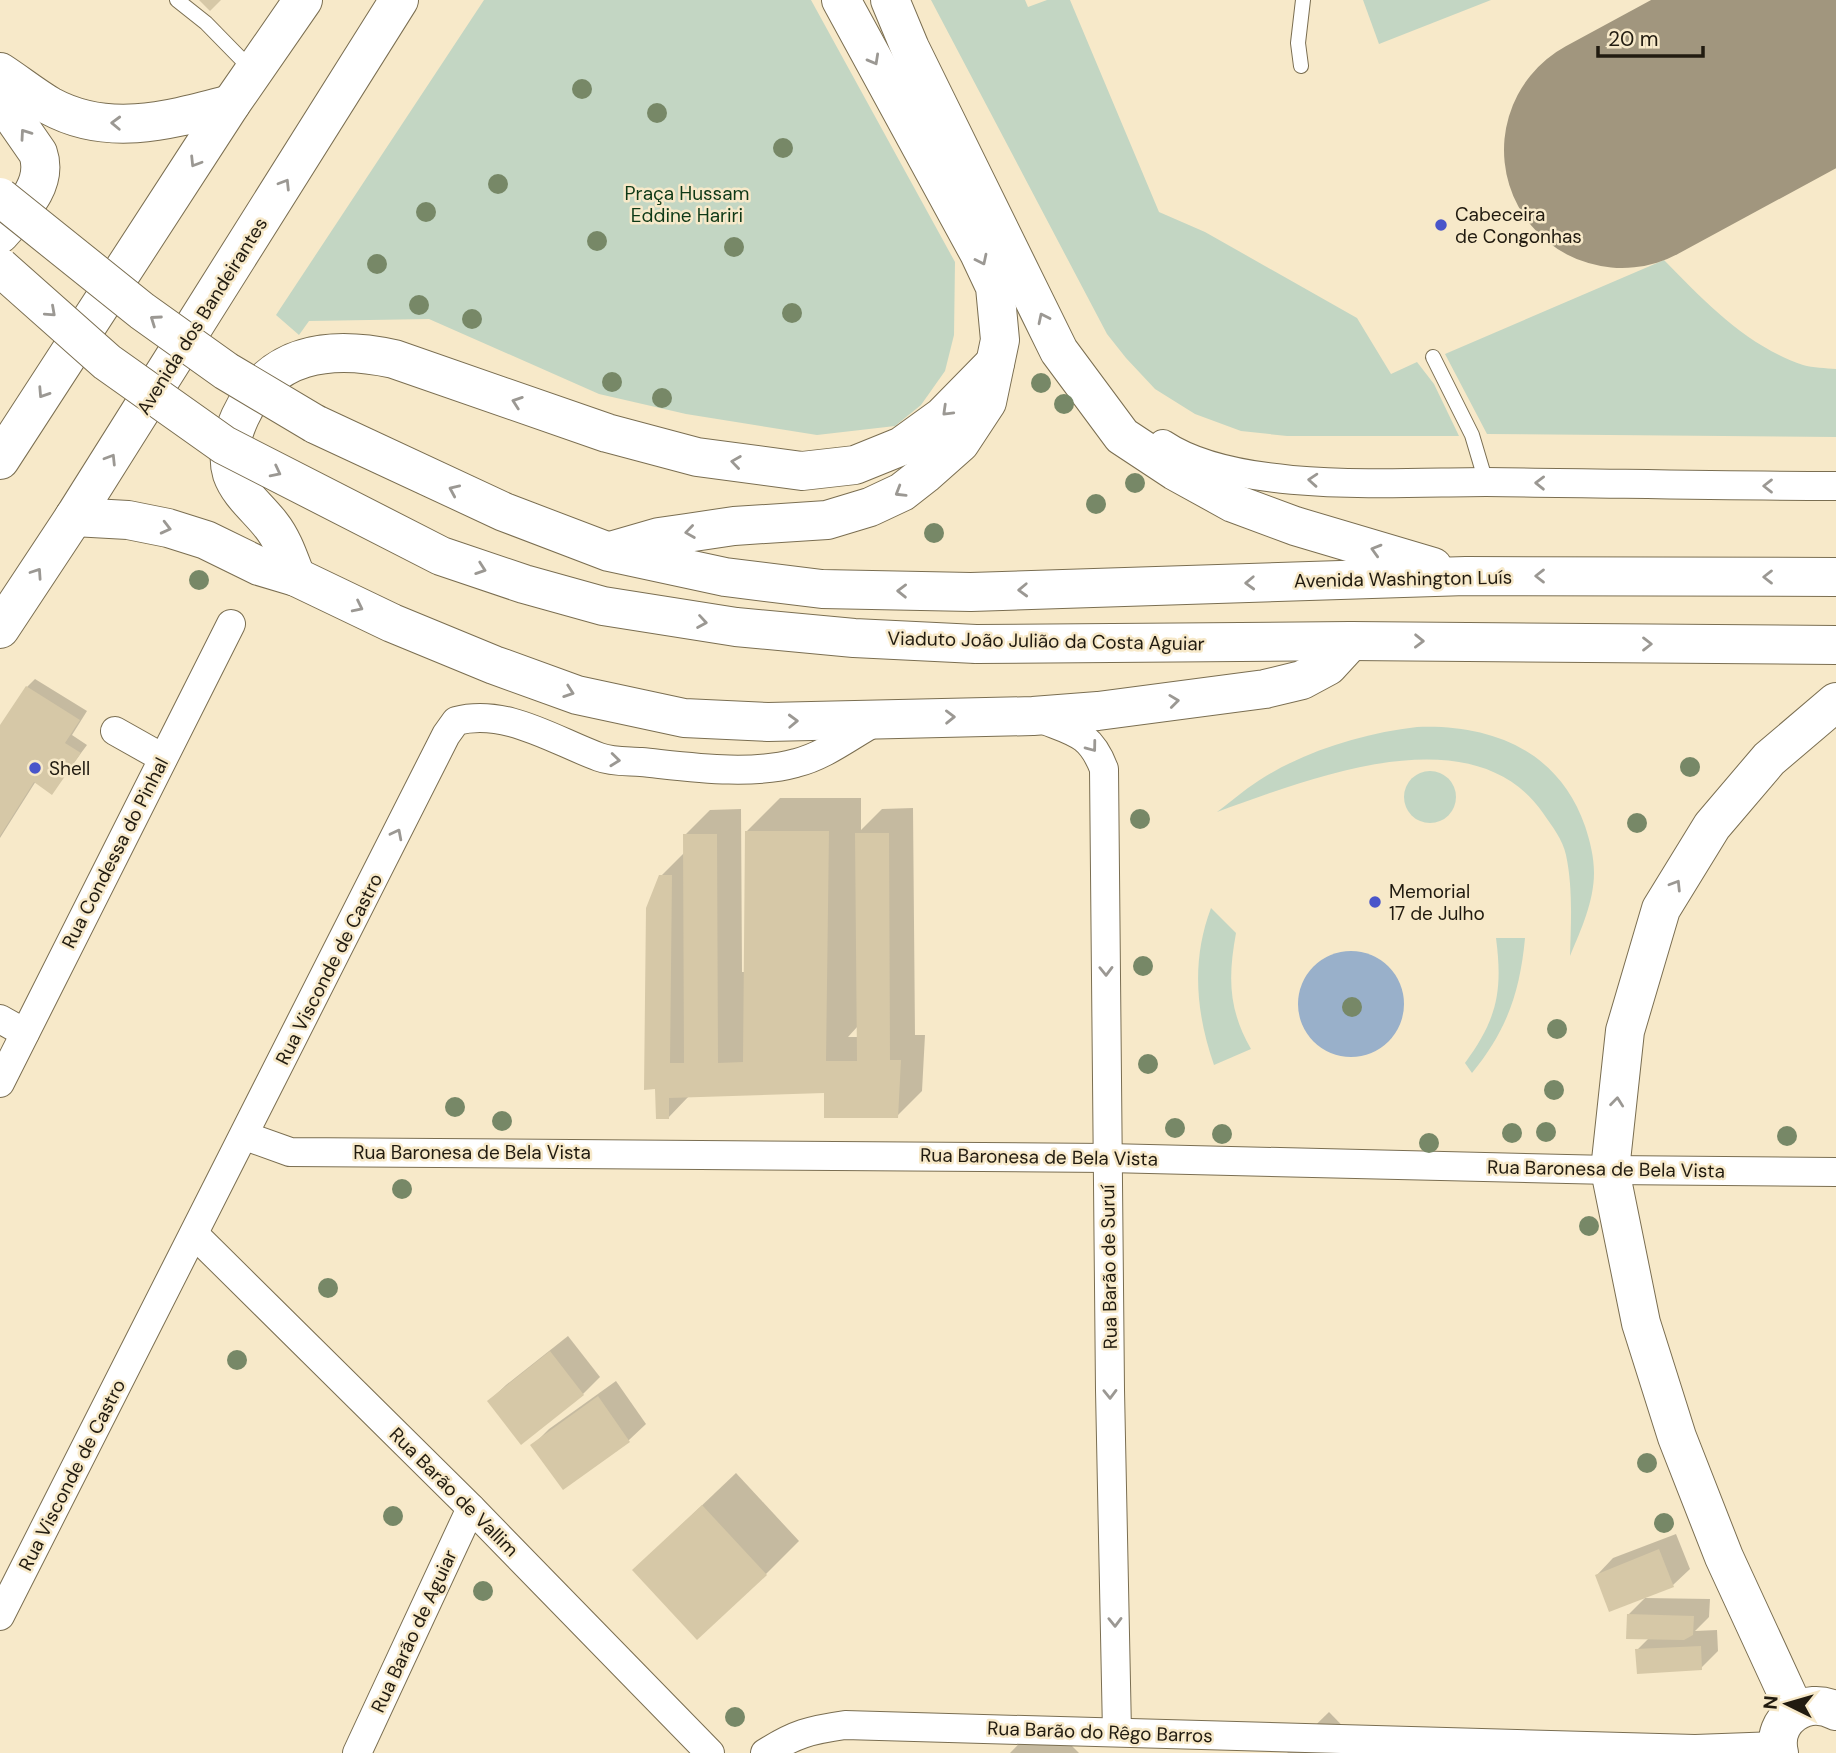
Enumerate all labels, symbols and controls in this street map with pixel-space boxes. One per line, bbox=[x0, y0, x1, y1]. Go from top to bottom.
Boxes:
scale bar bbox=[1598, 14, 1703, 58]
text: 20 m bbox=[1608, 25, 1659, 53]
one-way arrow bbox=[866, 53, 879, 65]
one-way arrow bbox=[110, 115, 121, 130]
one-way arrow bbox=[21, 129, 33, 142]
one-way arrow bbox=[190, 154, 203, 167]
one-way arrow bbox=[276, 179, 289, 192]
park label: Praça Hussam Eddine Hariri bbox=[625, 181, 749, 228]
place label: Cabeceira de Congonhas bbox=[1455, 202, 1582, 249]
street label: Avenida dos Bandeirantes bbox=[131, 213, 273, 419]
marker: Cabeceira de Congonhas bbox=[1433, 217, 1449, 233]
one-way arrow bbox=[974, 253, 988, 265]
one-way arrow bbox=[43, 304, 56, 317]
one-way arrow bbox=[1037, 313, 1051, 325]
one-way arrow bbox=[150, 316, 163, 328]
one-way arrow bbox=[39, 385, 51, 398]
one-way arrow bbox=[512, 396, 524, 410]
one-way arrow bbox=[942, 403, 955, 416]
one-way arrow bbox=[102, 454, 115, 467]
one-way arrow bbox=[730, 455, 742, 470]
one-way arrow bbox=[268, 464, 281, 477]
one-way arrow bbox=[1307, 473, 1318, 488]
one-way arrow bbox=[1535, 476, 1546, 491]
one-way arrow bbox=[1762, 478, 1773, 494]
one-way arrow bbox=[449, 484, 462, 498]
one-way arrow bbox=[894, 484, 907, 497]
one-way arrow bbox=[160, 520, 172, 534]
one-way arrow bbox=[684, 525, 696, 540]
one-way arrow bbox=[1371, 544, 1383, 559]
one-way arrow bbox=[474, 561, 486, 575]
street label: Avenida Washington Luís bbox=[1294, 565, 1512, 593]
one-way arrow bbox=[29, 568, 41, 581]
one-way arrow bbox=[1535, 568, 1545, 584]
one-way arrow bbox=[1762, 569, 1773, 585]
one-way arrow bbox=[1245, 576, 1256, 591]
one-way arrow bbox=[897, 583, 908, 598]
one-way arrow bbox=[1017, 583, 1028, 598]
one-way arrow bbox=[351, 599, 363, 613]
one-way arrow bbox=[696, 614, 707, 629]
street label: Viaduto João Julião da Costa Aguiar bbox=[887, 626, 1205, 656]
one-way arrow bbox=[1414, 634, 1425, 649]
one-way arrow bbox=[1642, 636, 1653, 652]
one-way arrow bbox=[562, 684, 574, 698]
one-way arrow bbox=[1168, 694, 1180, 709]
one-way arrow bbox=[946, 709, 956, 725]
one-way arrow bbox=[788, 713, 799, 728]
one-way arrow bbox=[1084, 739, 1096, 751]
one-way arrow bbox=[609, 752, 620, 767]
street label: Rua Condessa do Pinhal bbox=[56, 753, 174, 953]
place label: Shell bbox=[49, 756, 90, 781]
marker: Shell bbox=[27, 760, 43, 776]
one-way arrow bbox=[388, 829, 402, 841]
street label: Rua Visconde de Castro bbox=[270, 869, 388, 1069]
place label: Memorial 17 de Julho bbox=[1389, 879, 1485, 926]
one-way arrow bbox=[1668, 879, 1681, 892]
marker: Memorial 17 de Julho bbox=[1367, 894, 1383, 910]
one-way arrow bbox=[1098, 966, 1114, 977]
one-way arrow bbox=[1610, 1096, 1625, 1108]
street label: Rua Baronesa de Bela Vista bbox=[353, 1140, 591, 1165]
street label: Rua Baronesa de Bela Vista bbox=[920, 1142, 1158, 1172]
street label: Rua Baronesa de Bela Vista bbox=[1487, 1154, 1725, 1184]
street label: Rua Barão de Suruí bbox=[1095, 1184, 1123, 1350]
street label: Rua Visconde de Castro bbox=[13, 1375, 131, 1575]
one-way arrow bbox=[1103, 1389, 1118, 1400]
street label: Rua Barão de Vallim bbox=[384, 1422, 524, 1562]
street label: Rua Barão de Aguiar bbox=[365, 1546, 463, 1716]
one-way arrow bbox=[1107, 1617, 1123, 1628]
north arrow bbox=[1752, 1669, 1822, 1739]
text: N bbox=[1758, 1695, 1784, 1711]
street label: Rua Barão do Rêgo Barros bbox=[987, 1716, 1213, 1748]

